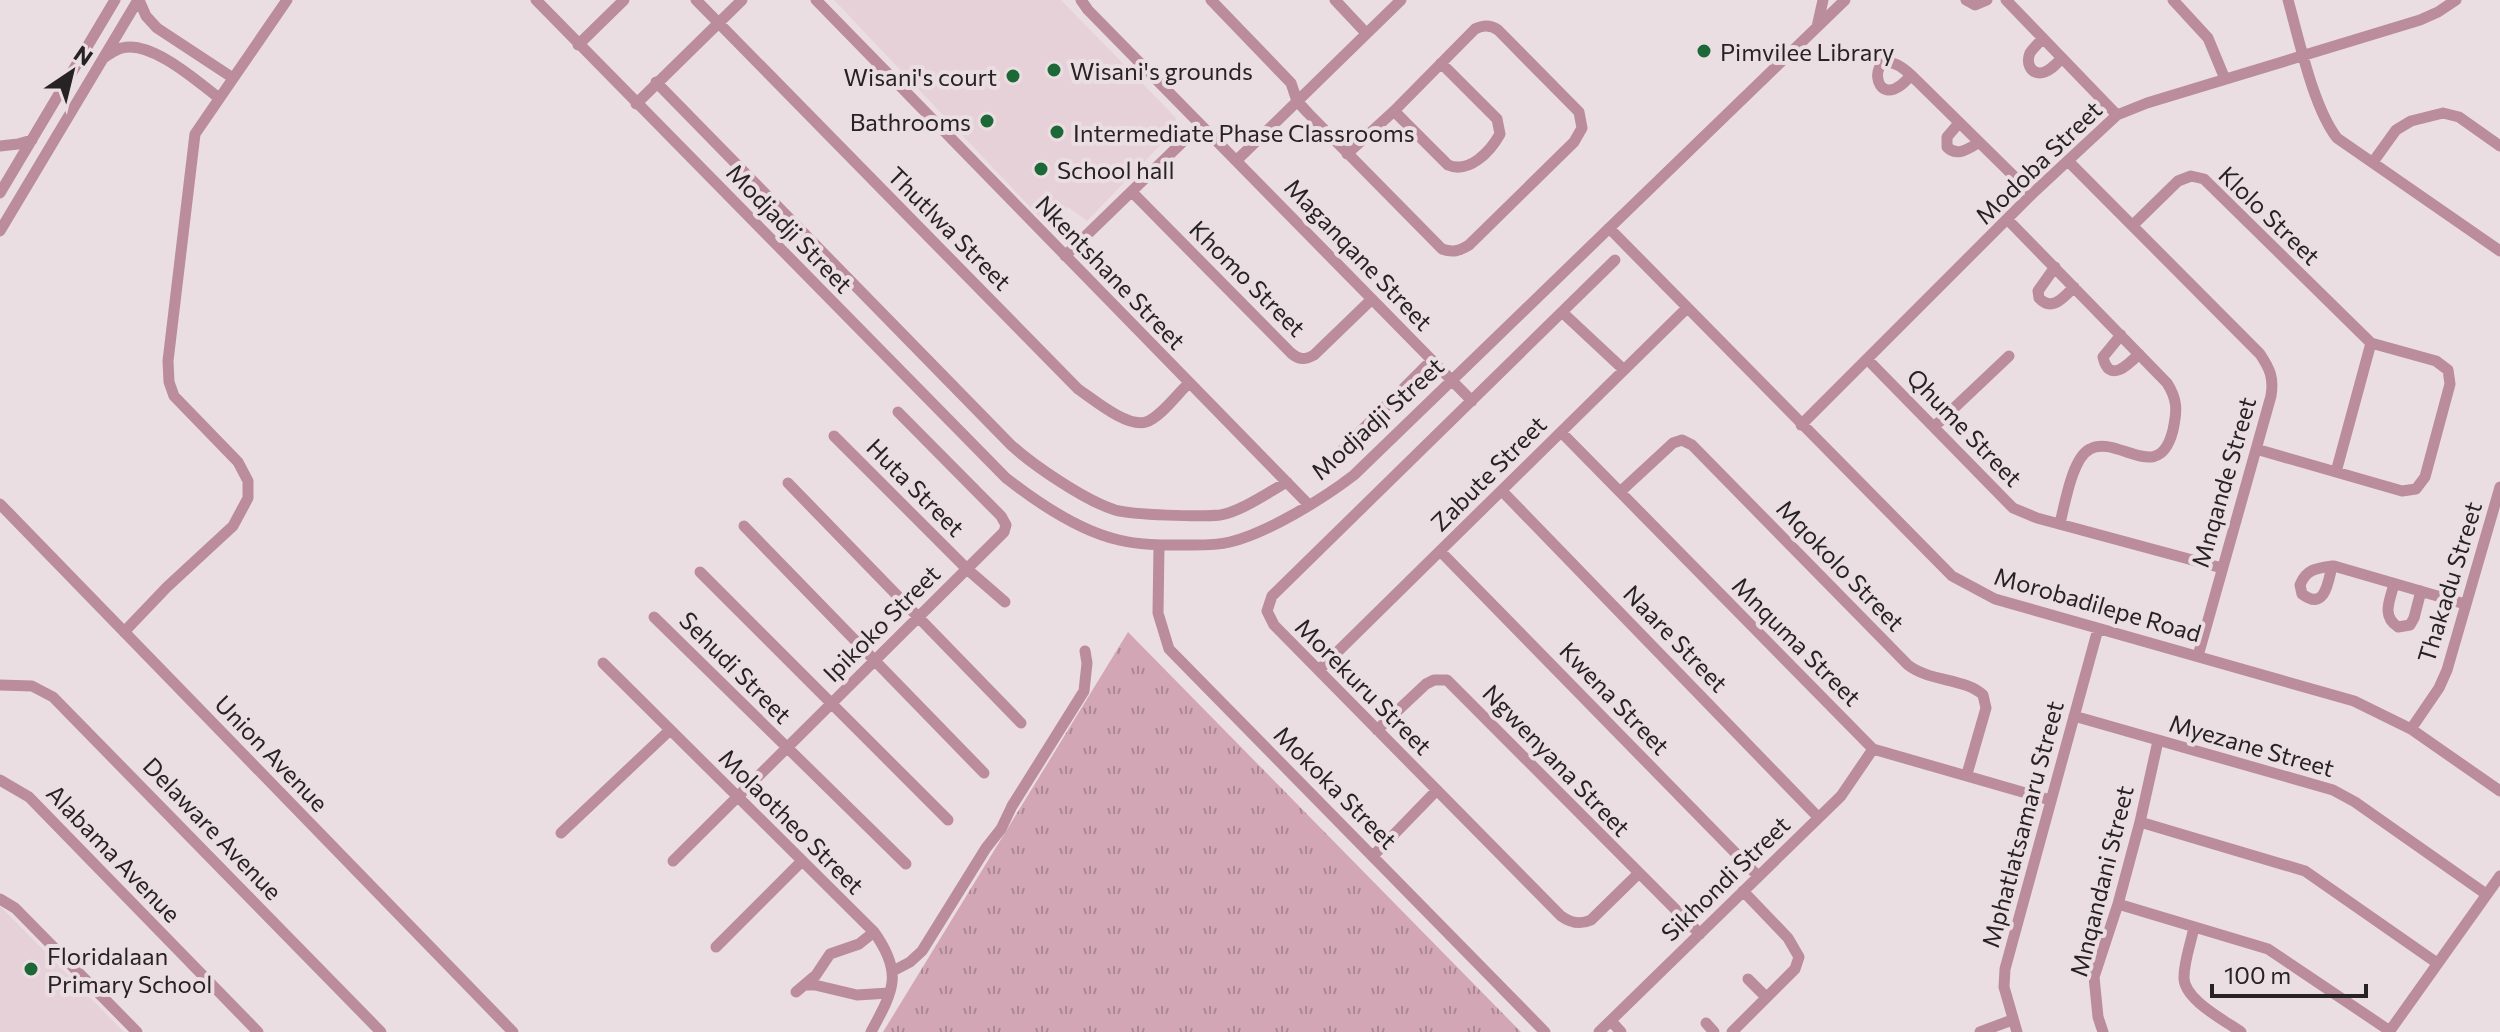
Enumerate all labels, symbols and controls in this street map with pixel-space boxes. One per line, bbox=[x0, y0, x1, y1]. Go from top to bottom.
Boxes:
north arrow bbox=[32, 32, 112, 112]
place label: Pimvilee Library bbox=[1720, 37, 1894, 66]
text: N bbox=[69, 39, 98, 71]
marker: Pimvilee Library bbox=[1695, 42, 1713, 60]
place label: Wisani's grounds bbox=[1070, 56, 1253, 85]
marker: Wisani's grounds bbox=[1045, 61, 1063, 79]
place label: Wisani's court bbox=[844, 62, 997, 91]
marker: Wisani's court bbox=[1004, 67, 1022, 85]
street label: Modoba Street bbox=[1969, 94, 2107, 230]
place label: Bathrooms bbox=[850, 107, 971, 136]
marker: Bathrooms bbox=[978, 112, 996, 130]
place label: Intermediate Phase Classrooms bbox=[1073, 118, 1415, 147]
marker: Intermediate Phase Classrooms bbox=[1048, 123, 1066, 141]
place label: School hall bbox=[1057, 155, 1175, 184]
street label: Modjadji Street bbox=[721, 157, 859, 299]
street label: Thutlwa Street bbox=[882, 160, 1018, 296]
marker: School hall bbox=[1032, 160, 1050, 178]
street label: Klolo Street bbox=[2213, 160, 2327, 270]
street label: Maganqane Street bbox=[1279, 172, 1439, 336]
street label: Nkentshane Street bbox=[1030, 189, 1192, 355]
street label: Khomo Street bbox=[1184, 214, 1312, 342]
street label: Modjadji Street bbox=[1305, 351, 1449, 485]
street label: Qhume Street bbox=[1901, 362, 2029, 492]
street label: Mnqande Street bbox=[2185, 393, 2261, 571]
street label: Zabute Street bbox=[1424, 409, 1552, 537]
street label: Huta Street bbox=[861, 432, 971, 542]
street label: Mqokolo Street bbox=[1771, 493, 1911, 637]
street label: Thakadu Street bbox=[2411, 498, 2487, 666]
street label: Ipikoko Street bbox=[817, 559, 945, 687]
street label: Morobadilepe Road bbox=[1991, 561, 2205, 647]
street label: Mnquma Street bbox=[1727, 571, 1867, 711]
street label: Naare Street bbox=[1618, 578, 1734, 698]
street label: Sehudi Street bbox=[674, 605, 798, 729]
street label: Morekuru Street bbox=[1290, 612, 1438, 760]
street label: Kwena Street bbox=[1554, 636, 1676, 761]
street label: Ngwenyana Street bbox=[1477, 678, 1637, 842]
street label: Union Avenue bbox=[209, 689, 335, 817]
street label: Mphatlatsamaru Street bbox=[1975, 697, 2069, 951]
street label: Myezane Street bbox=[2166, 708, 2338, 782]
street label: Mokoka Street bbox=[1268, 719, 1404, 855]
street label: Molaotheo Street bbox=[713, 742, 871, 900]
street label: Delaware Avenue bbox=[138, 751, 288, 905]
street label: Alabama Avenue bbox=[41, 778, 187, 928]
street label: Mnqandani Street bbox=[2063, 782, 2139, 980]
street label: Sikhondi Street bbox=[1655, 809, 1795, 947]
place label: Floridalaan Primary School bbox=[47, 941, 212, 998]
scale bar bbox=[2212, 948, 2366, 998]
marker: Floridalaan Primary School bbox=[22, 960, 40, 978]
text: 100 m bbox=[2224, 960, 2291, 989]

